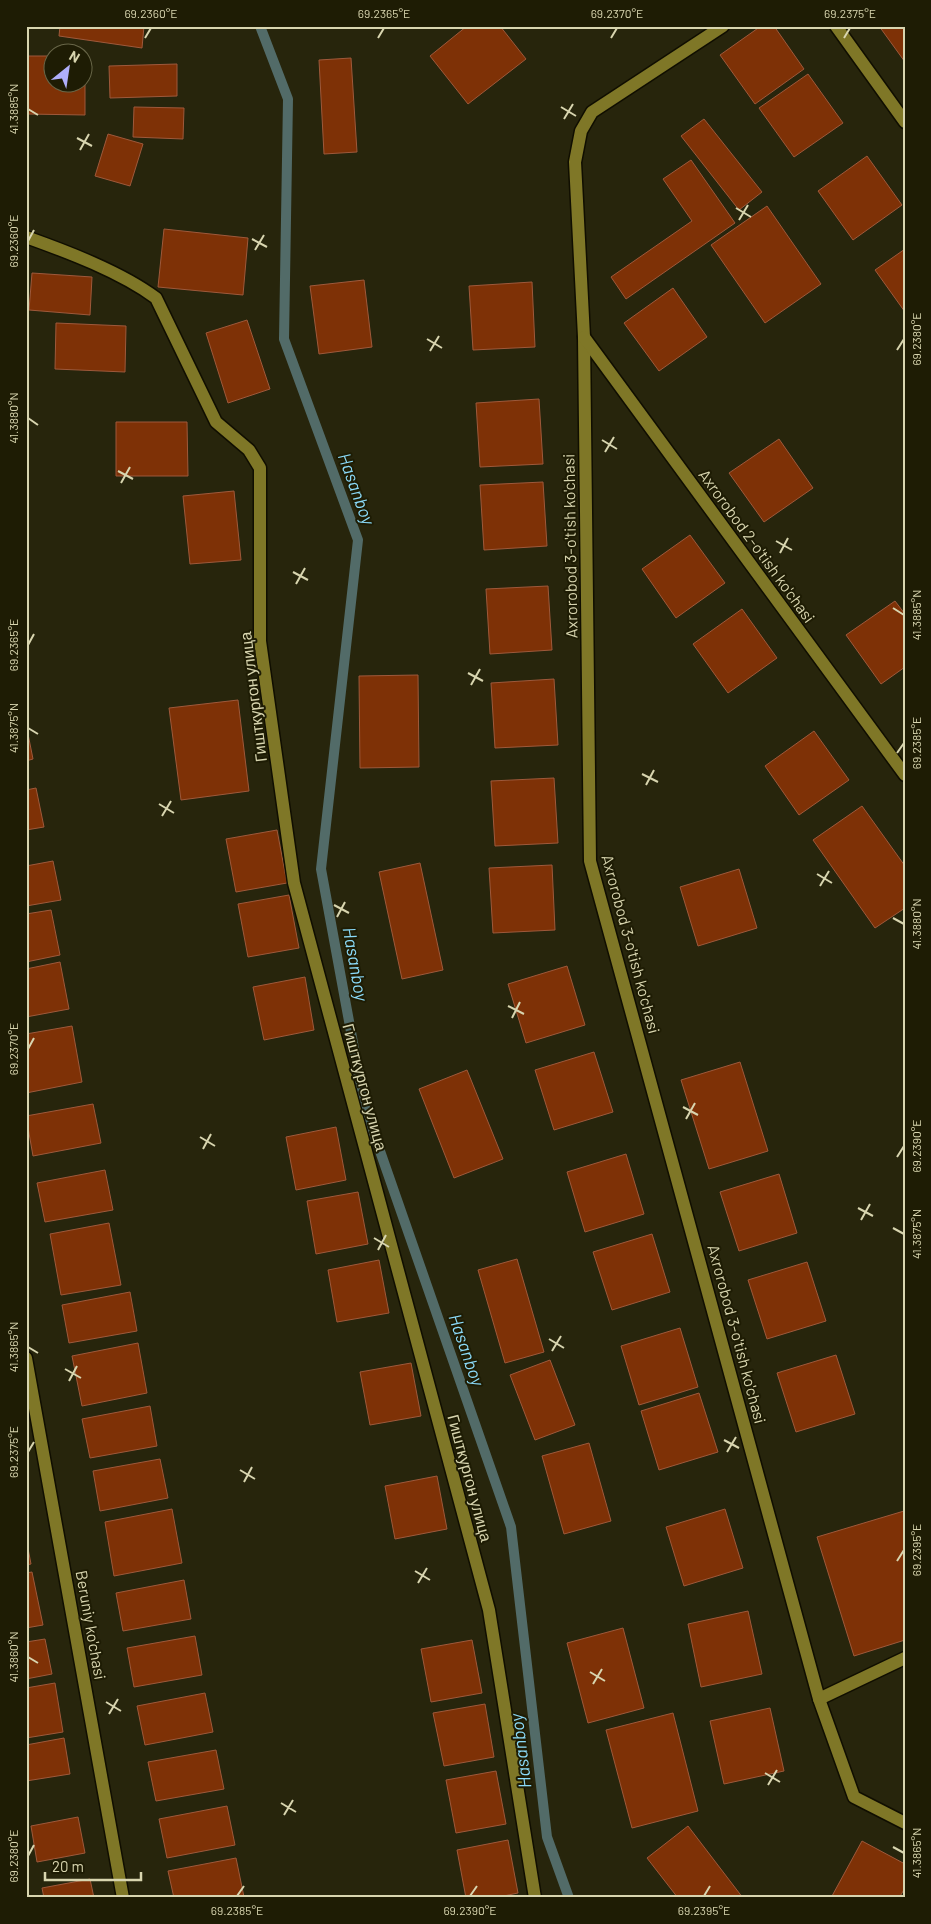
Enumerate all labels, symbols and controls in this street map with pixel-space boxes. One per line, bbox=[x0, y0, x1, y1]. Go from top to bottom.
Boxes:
text: 69.2360°E bbox=[124, 6, 178, 20]
text: 69.2365°E bbox=[358, 6, 410, 20]
text: 69.2370°E bbox=[591, 6, 643, 20]
text: 69.2375°E bbox=[824, 6, 876, 20]
north arrow bbox=[42, 42, 92, 92]
text: N bbox=[66, 47, 83, 66]
text: 41.3885°N bbox=[6, 84, 20, 134]
text: 69.2360°E bbox=[6, 214, 20, 268]
text: 69.2380°E bbox=[909, 312, 923, 366]
text: 41.3880°N bbox=[6, 392, 20, 444]
water label: Hasanboy bbox=[334, 450, 380, 528]
street label: Axrorobod 3-o'tish ko'chasi bbox=[558, 454, 581, 638]
street label: Axrorobod 2-o'tish ko'chasi bbox=[695, 465, 819, 626]
text: 41.3885°N bbox=[909, 590, 923, 640]
text: 69.2365°E bbox=[6, 619, 20, 671]
street label: Гишткургон улица bbox=[235, 631, 270, 763]
text: 41.3875°N bbox=[6, 703, 20, 753]
text: 69.2385°E bbox=[909, 717, 923, 769]
street label: Axrorobod 3-o'tish ko'chasi bbox=[598, 852, 665, 1035]
text: 41.3880°N bbox=[909, 898, 923, 950]
water label: Hasanboy bbox=[339, 925, 373, 1004]
street label: Гишткургон улица bbox=[339, 1021, 392, 1153]
text: 69.2370°E bbox=[6, 1023, 20, 1075]
text: 69.2390°E bbox=[909, 1119, 923, 1173]
text: 41.3875°N bbox=[909, 1209, 923, 1259]
street label: Axrorobod 3-o'tish ko'chasi bbox=[704, 1242, 771, 1425]
water label: Hasanboy bbox=[444, 1311, 490, 1390]
text: 41.3865°N bbox=[6, 1322, 20, 1372]
street label: Гишткургон улица bbox=[444, 1412, 497, 1544]
text: 69.2375°E bbox=[6, 1426, 20, 1478]
text: 69.2395°E bbox=[909, 1524, 923, 1576]
street label: Beruniy ko'chasi bbox=[73, 1569, 110, 1681]
text: 41.3860°N bbox=[6, 1631, 20, 1683]
water label: Hasanboy bbox=[504, 1712, 535, 1790]
text: 41.3865°N bbox=[909, 1828, 923, 1878]
text: 69.2380°E bbox=[6, 1829, 20, 1883]
scale bar bbox=[45, 1849, 141, 1881]
text: 20 m bbox=[52, 1857, 84, 1875]
text: 69.2385°E bbox=[211, 1903, 263, 1917]
text: 69.2390°E bbox=[443, 1903, 497, 1917]
text: 69.2395°E bbox=[678, 1903, 730, 1917]

